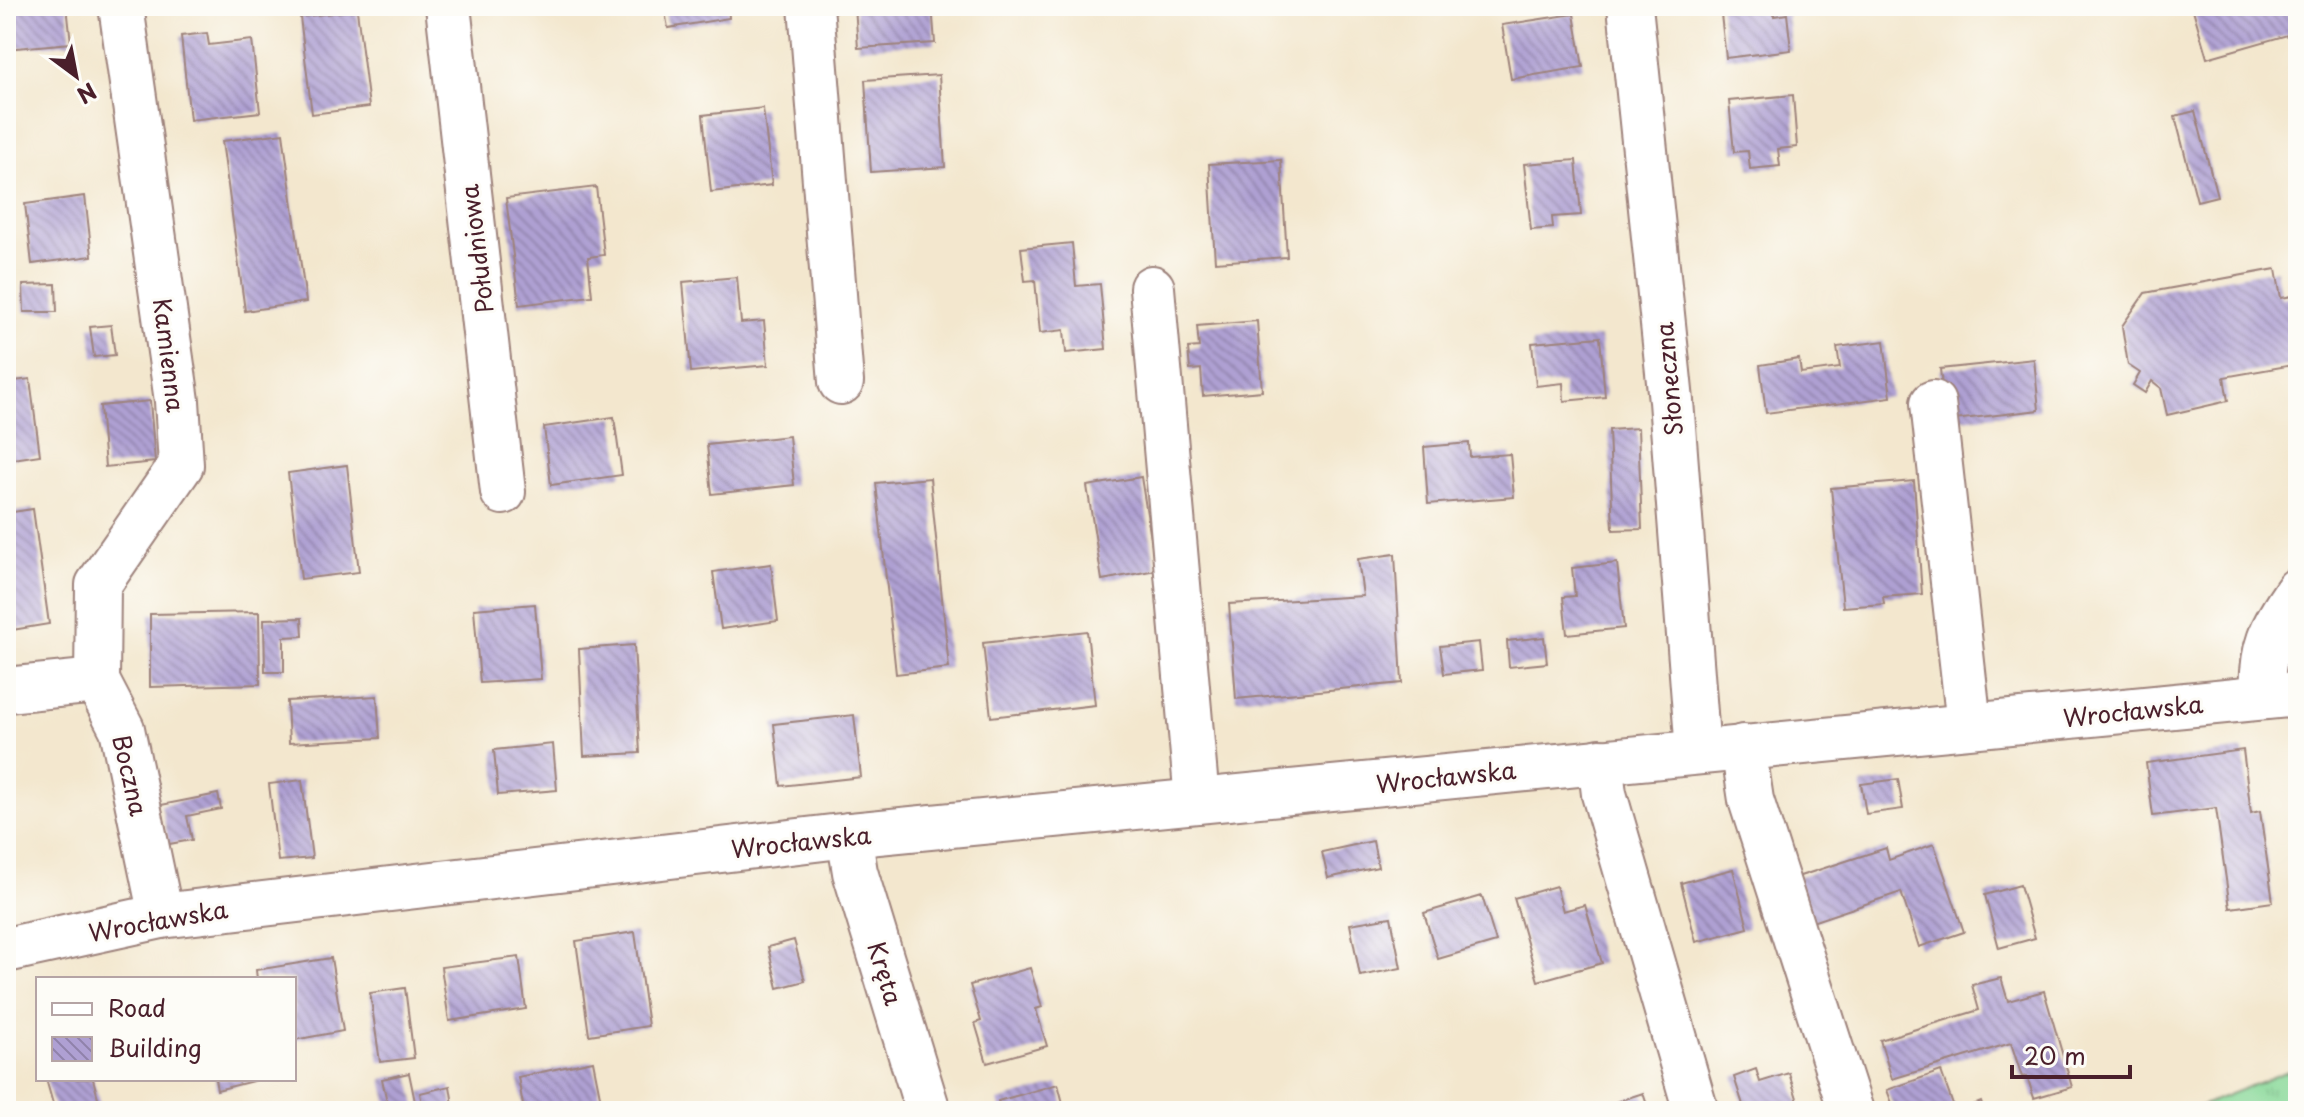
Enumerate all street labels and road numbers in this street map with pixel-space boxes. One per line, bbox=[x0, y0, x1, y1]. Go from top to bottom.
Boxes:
street label: Południowa bbox=[450, 182, 502, 315]
street label: Kamienna bbox=[145, 296, 195, 414]
street label: Słoneczna bbox=[1645, 321, 1691, 437]
street label: Wrocławska bbox=[2061, 685, 2205, 735]
street label: Boczna bbox=[104, 731, 158, 819]
street label: Wrocławska bbox=[1374, 751, 1518, 801]
street label: Wrocławska bbox=[729, 816, 873, 866]
street label: Wrocławska bbox=[86, 890, 230, 950]
street label: Kręta bbox=[859, 937, 913, 1009]

